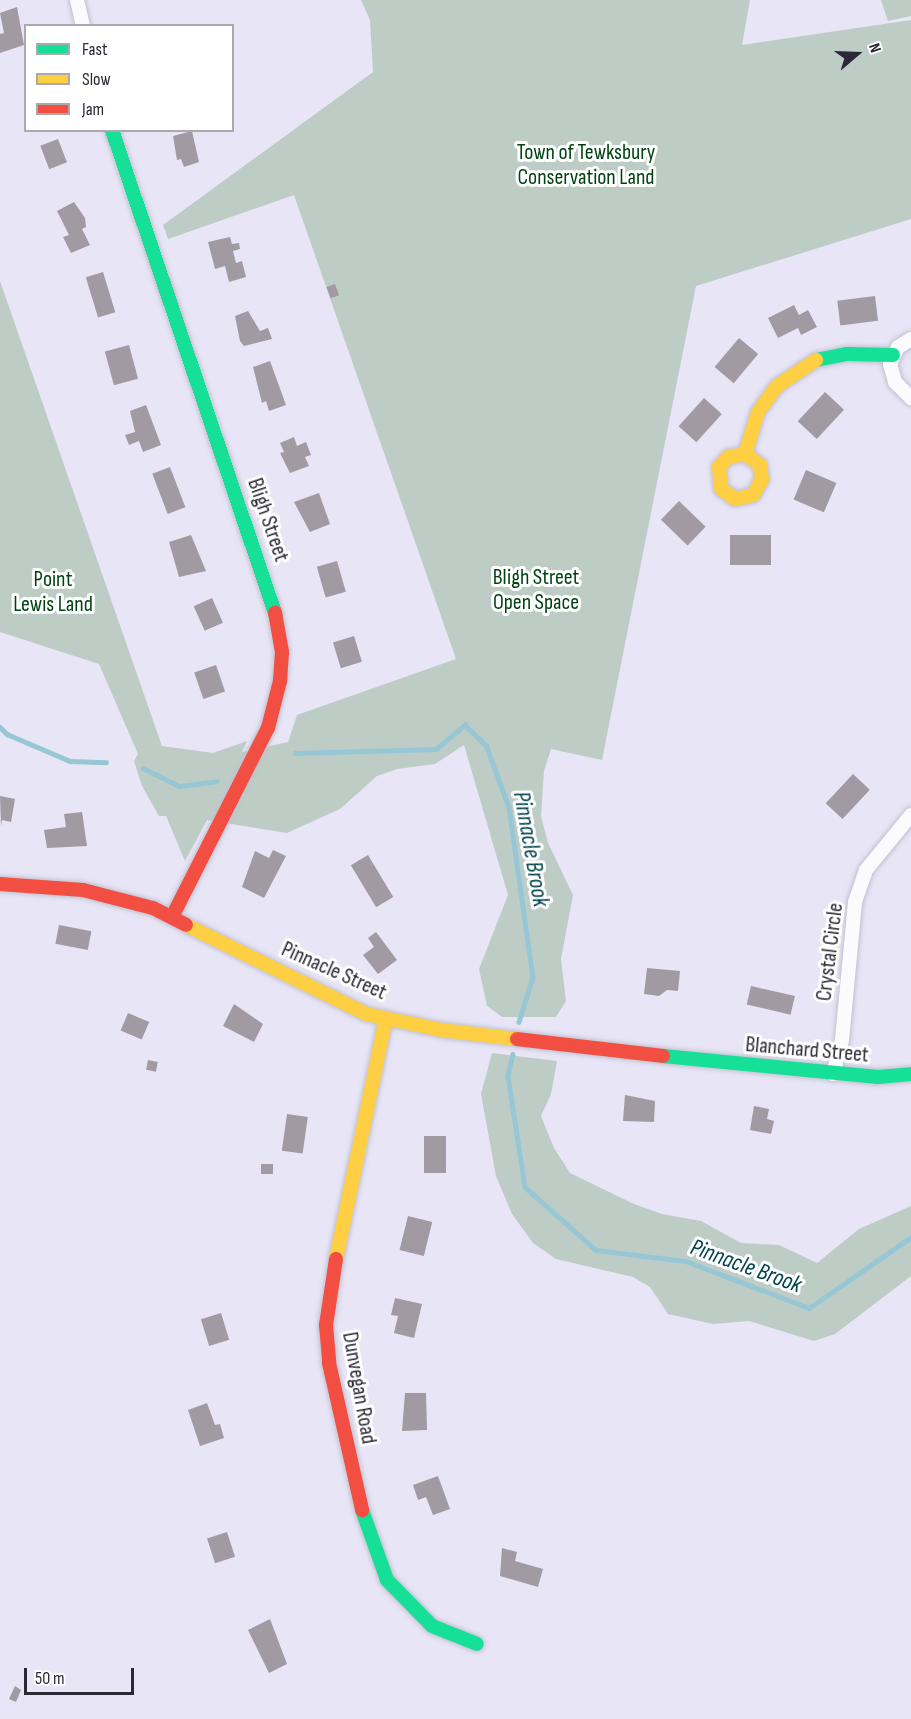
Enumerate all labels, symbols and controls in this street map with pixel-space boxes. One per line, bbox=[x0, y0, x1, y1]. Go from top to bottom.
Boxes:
legend bbox=[24, 24, 234, 132]
north arrow bbox=[827, 24, 887, 84]
text: Fast bbox=[82, 39, 107, 60]
text: N bbox=[864, 41, 885, 55]
text: Slow bbox=[82, 69, 111, 90]
text: Jam bbox=[82, 99, 104, 120]
park label: Town of Tewksbury Conservation Land bbox=[517, 139, 655, 190]
street label: Bligh Street bbox=[241, 475, 295, 565]
park label: Bligh Street Open Space bbox=[493, 564, 579, 616]
park label: Point Lewis Land bbox=[13, 566, 93, 618]
water label: Pinnacle Brook bbox=[507, 789, 555, 909]
street label: Crystal Circle bbox=[811, 901, 849, 1003]
street label: Pinnacle Street bbox=[277, 936, 391, 1006]
street label: Blanchard Street bbox=[744, 1031, 870, 1069]
water label: Pinnacle Brook bbox=[686, 1233, 806, 1299]
street label: Dunvegan Road bbox=[336, 1330, 382, 1446]
scale bar bbox=[27, 1656, 136, 1694]
text: 50 m bbox=[35, 1668, 65, 1689]

